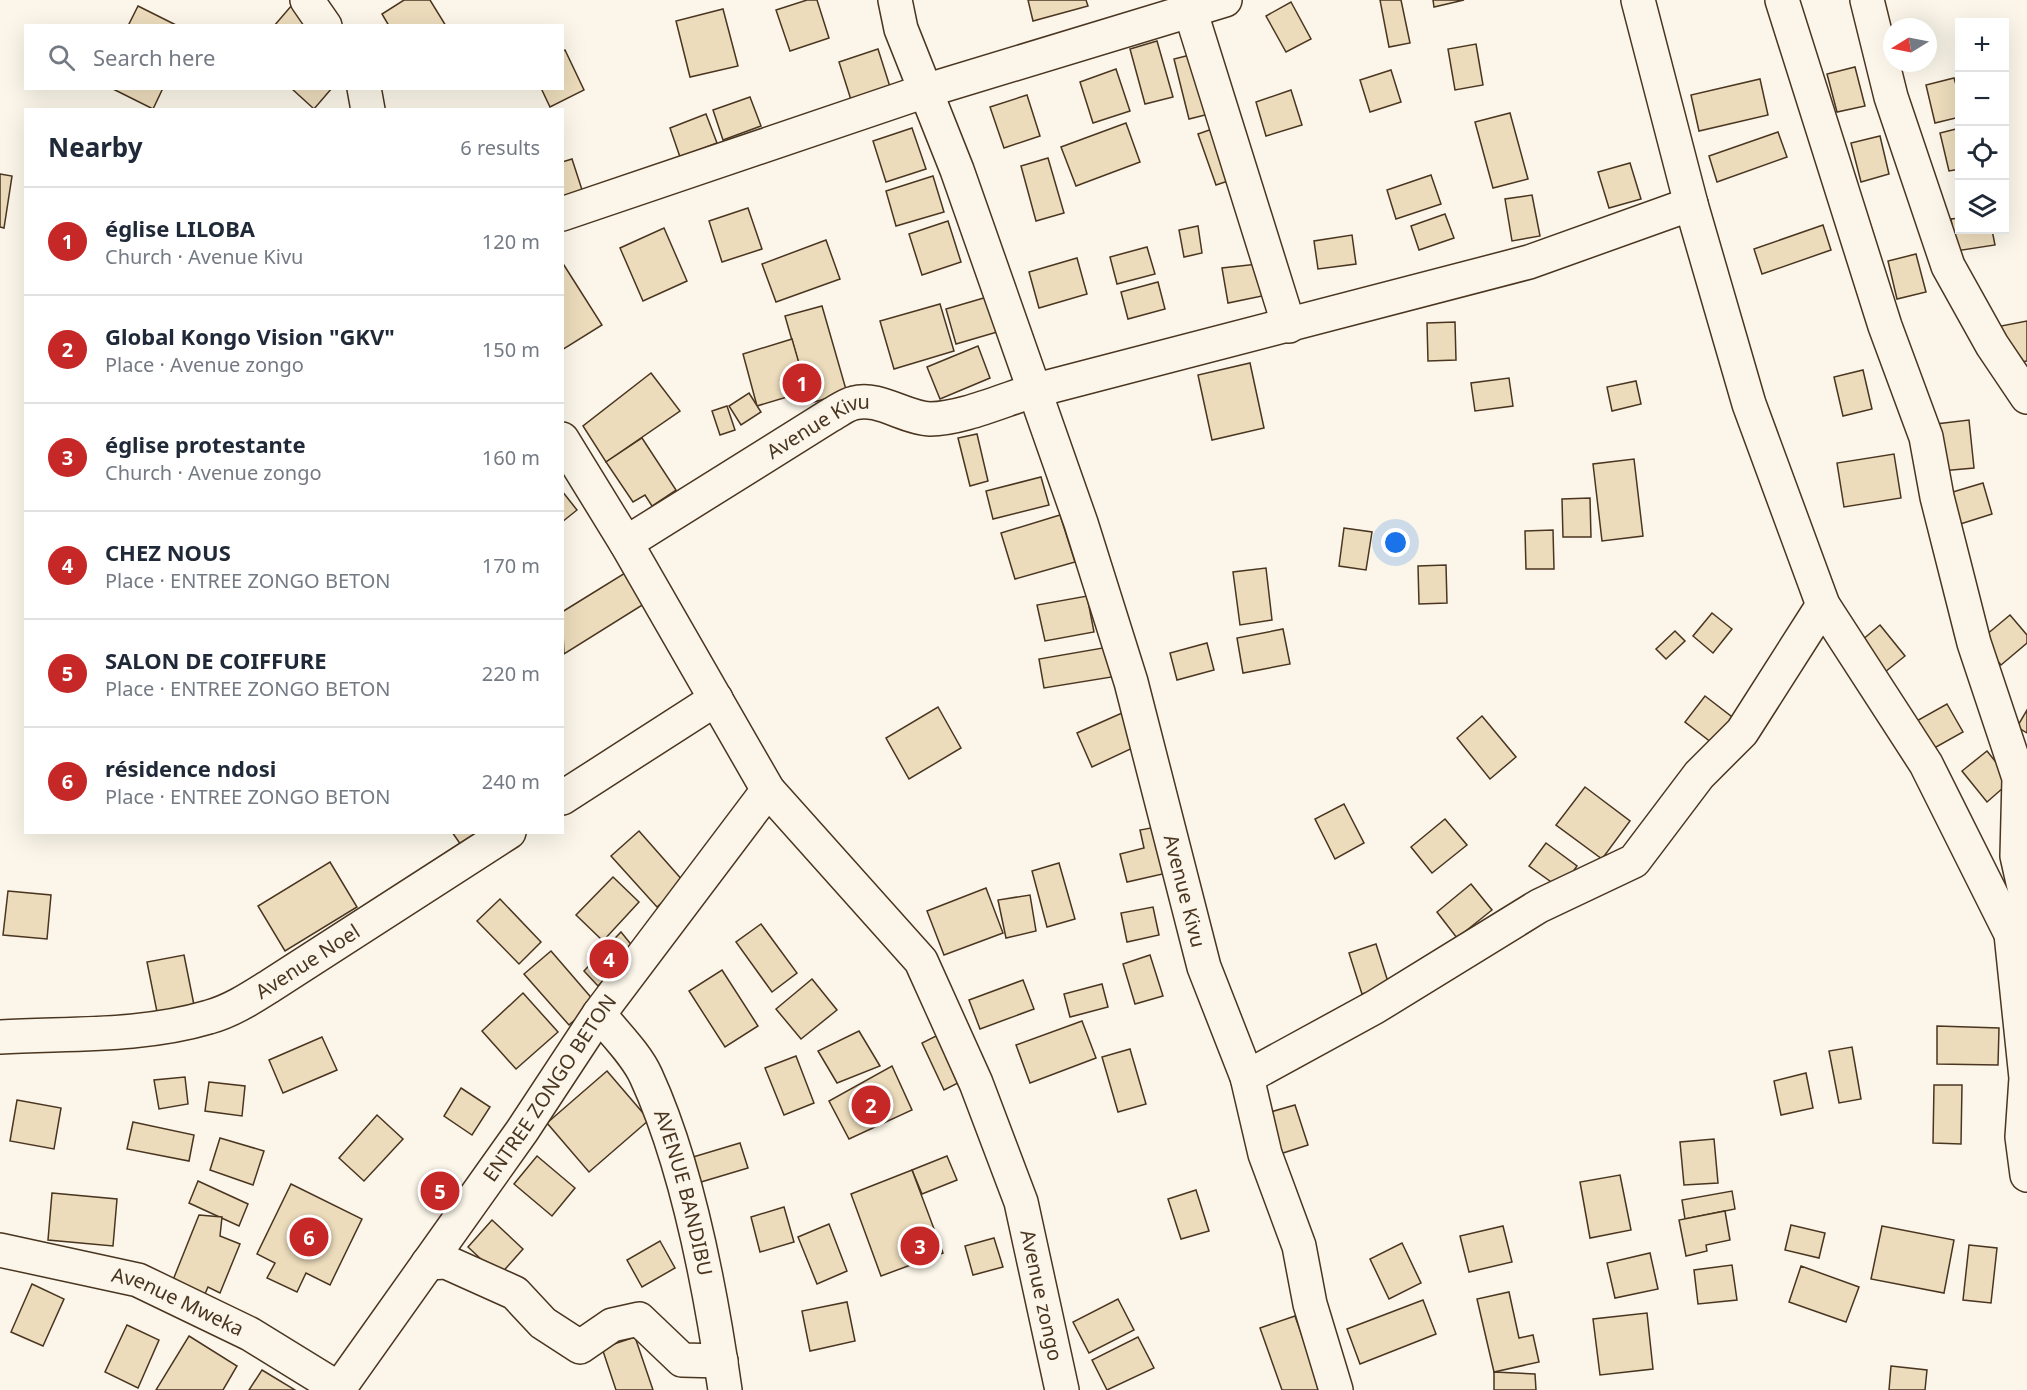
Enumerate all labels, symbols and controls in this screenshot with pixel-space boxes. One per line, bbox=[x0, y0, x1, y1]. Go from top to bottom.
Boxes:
north arrow bbox=[1883, 18, 1937, 72]
map controls bbox=[1955, 18, 2009, 234]
button: + bbox=[1955, 18, 2009, 72]
search box bbox=[24, 24, 564, 90]
icon: search bbox=[45, 41, 78, 74]
text: Search here bbox=[93, 42, 215, 72]
button: − bbox=[1955, 72, 2009, 126]
button: locate bbox=[1955, 126, 2009, 180]
text: Nearby bbox=[48, 129, 143, 165]
text: 6 results bbox=[460, 134, 540, 161]
button: layers bbox=[1955, 180, 2009, 234]
text: église LILOBA bbox=[105, 213, 255, 243]
text: 1 bbox=[62, 228, 73, 255]
text: 120 m bbox=[482, 228, 540, 255]
text: Church · Avenue Kivu bbox=[105, 243, 303, 270]
text: Global Kongo Vision "GKV" bbox=[105, 321, 395, 351]
text: 2 bbox=[62, 336, 73, 363]
text: 150 m bbox=[482, 336, 540, 363]
text: Place · Avenue zongo bbox=[105, 351, 304, 378]
pin: 1 bbox=[782, 360, 822, 406]
street label: Avenue Kivu bbox=[761, 388, 870, 465]
text: église protestante bbox=[105, 429, 306, 459]
text: 3 bbox=[62, 444, 73, 471]
text: 160 m bbox=[482, 444, 540, 471]
text: Church · Avenue zongo bbox=[105, 459, 322, 486]
your location bbox=[1381, 528, 1410, 557]
text: CHEZ NOUS bbox=[105, 537, 231, 567]
text: 4 bbox=[62, 552, 73, 579]
text: 170 m bbox=[482, 552, 540, 579]
text: Place · ENTREE ZONGO BETON bbox=[105, 567, 391, 594]
text: SALON DE COIFFURE bbox=[105, 645, 327, 675]
text: 5 bbox=[62, 660, 73, 687]
text: 220 m bbox=[482, 660, 540, 687]
text: Place · ENTREE ZONGO BETON bbox=[105, 675, 391, 702]
text: résidence ndosi bbox=[105, 753, 276, 783]
text: 6 bbox=[62, 768, 73, 795]
text: 240 m bbox=[482, 768, 540, 795]
text: Place · ENTREE ZONGO BETON bbox=[105, 783, 391, 810]
street label: Avenue Kivu bbox=[1158, 832, 1212, 950]
street label: Avenue Noel bbox=[250, 918, 365, 1005]
pin: 4 bbox=[590, 936, 628, 982]
street label: ENTREE ZONGO BETON bbox=[476, 988, 622, 1187]
pin: 2 bbox=[852, 1082, 890, 1128]
street label: AVENUE BANDIBU bbox=[648, 1106, 719, 1278]
pin: 5 bbox=[420, 1168, 460, 1214]
pin: 6 bbox=[290, 1214, 328, 1260]
pin: 3 bbox=[900, 1224, 940, 1268]
street label: Avenue zongo bbox=[1014, 1227, 1069, 1363]
street label: Avenue Mweka bbox=[109, 1261, 249, 1342]

